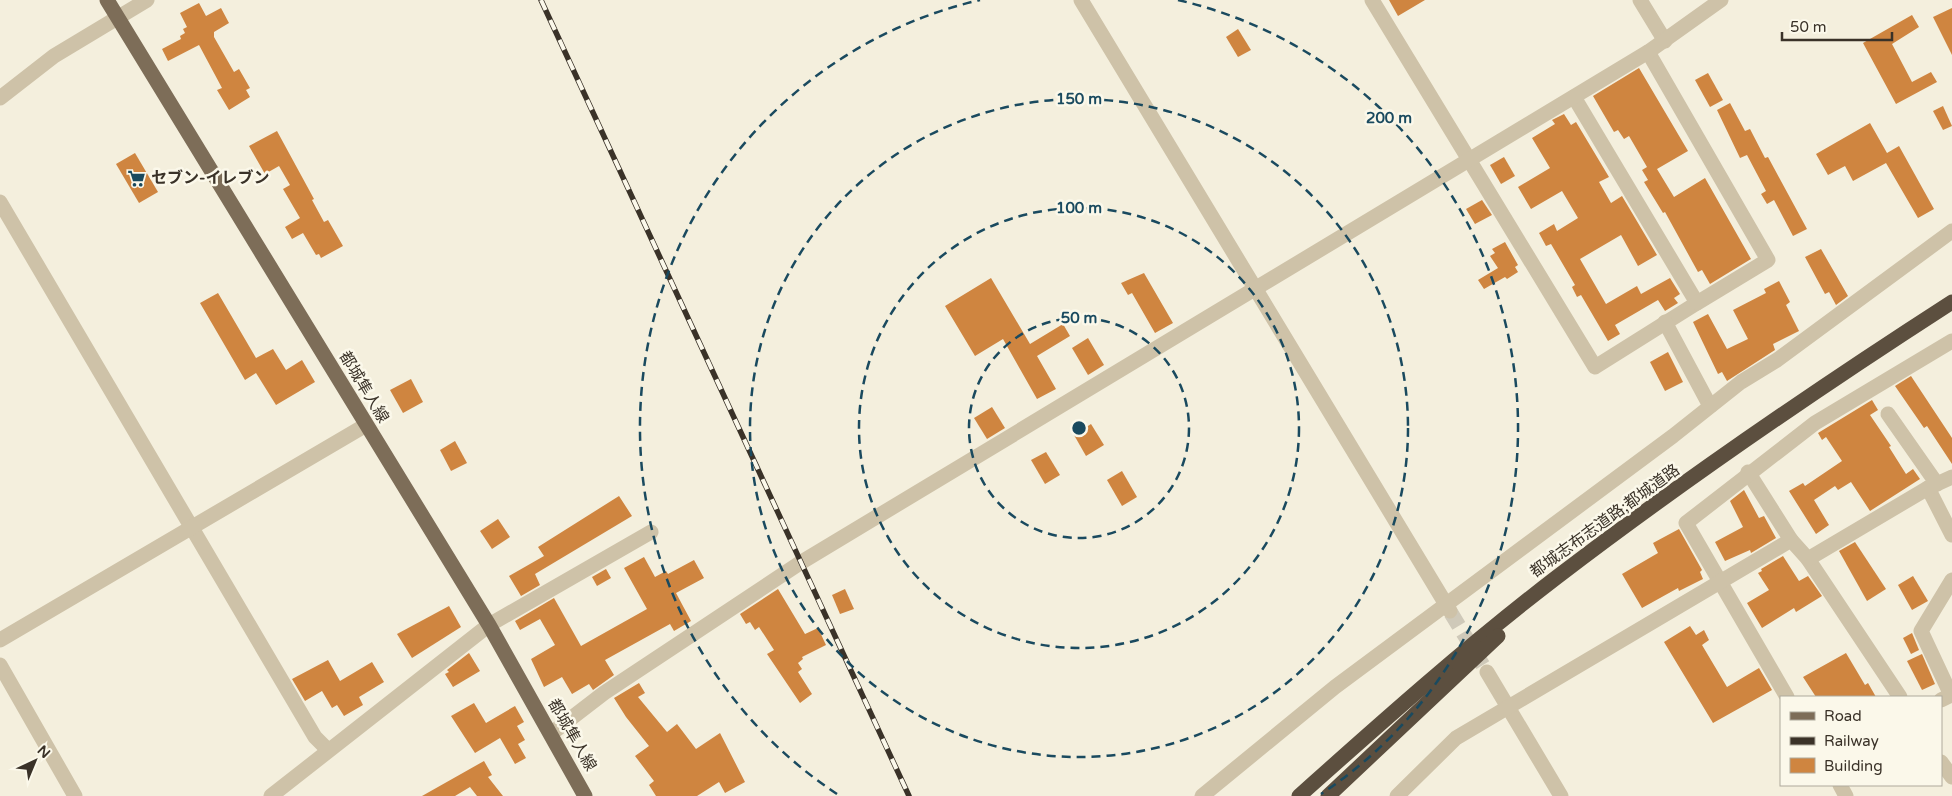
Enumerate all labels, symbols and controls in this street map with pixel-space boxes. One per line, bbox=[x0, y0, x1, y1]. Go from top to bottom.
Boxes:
scale bar bbox=[1782, 10, 1892, 42]
text: 50 m bbox=[1790, 18, 1827, 36]
text: 150 m bbox=[1056, 90, 1102, 108]
text: 200 m bbox=[1366, 109, 1412, 127]
supermarket icon: セブン-イレブン bbox=[127, 168, 147, 188]
place label: セブン-イレブン bbox=[151, 168, 270, 188]
text: 100 m bbox=[1056, 199, 1102, 217]
text: 50 m bbox=[1061, 309, 1097, 327]
street label: 都城隼人線 bbox=[335, 348, 393, 426]
centre of rings bbox=[1070, 419, 1088, 437]
street label: 都城志布志道路;都城道路 bbox=[1526, 460, 1684, 582]
street label: 都城隼人線 bbox=[543, 695, 601, 775]
legend bbox=[1780, 696, 1942, 786]
text: Road bbox=[1824, 707, 1862, 725]
text: Railway bbox=[1824, 732, 1879, 750]
north arrow bbox=[10, 736, 60, 786]
text: N bbox=[34, 742, 54, 762]
text: Building bbox=[1824, 757, 1883, 775]

